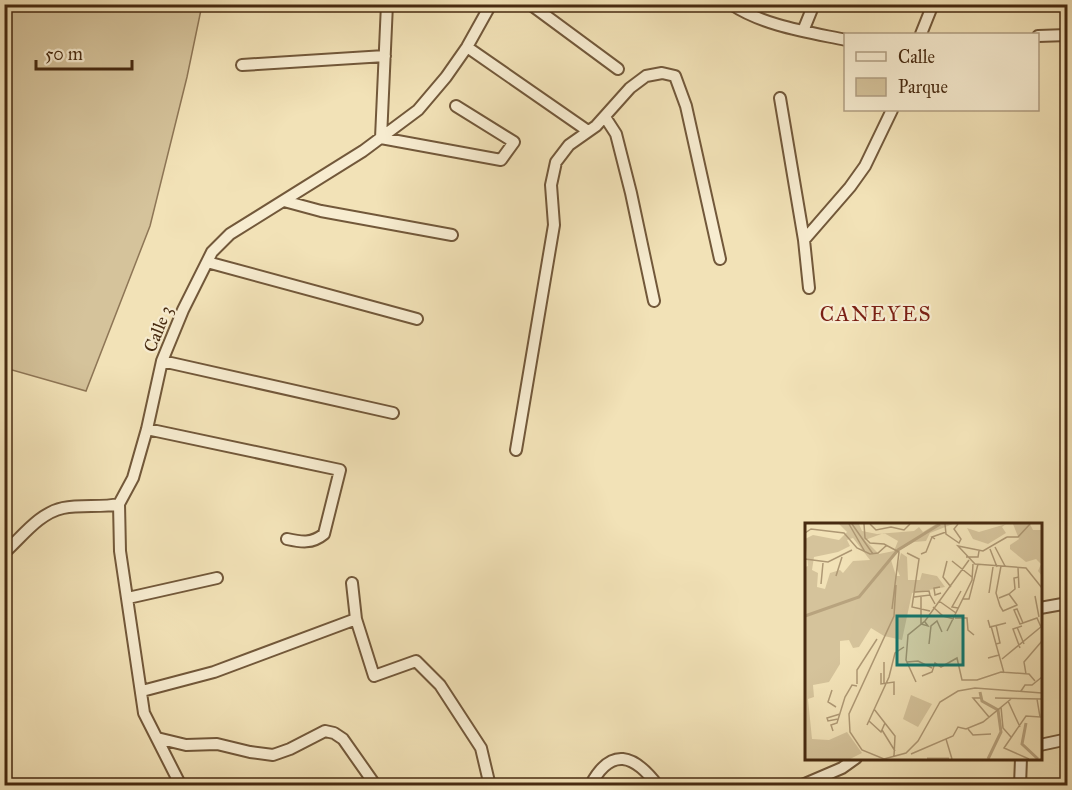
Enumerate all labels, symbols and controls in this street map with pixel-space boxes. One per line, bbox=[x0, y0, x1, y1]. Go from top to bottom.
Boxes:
scale bar bbox=[36, 33, 132, 71]
legend bbox=[844, 33, 1039, 111]
text: 50 m bbox=[45, 43, 83, 65]
text: Calle bbox=[898, 46, 935, 68]
text: Parque bbox=[898, 76, 948, 99]
district label: CANEYES bbox=[820, 301, 932, 327]
street label: Calle 3 bbox=[139, 303, 177, 355]
inset map bbox=[805, 523, 1042, 760]

